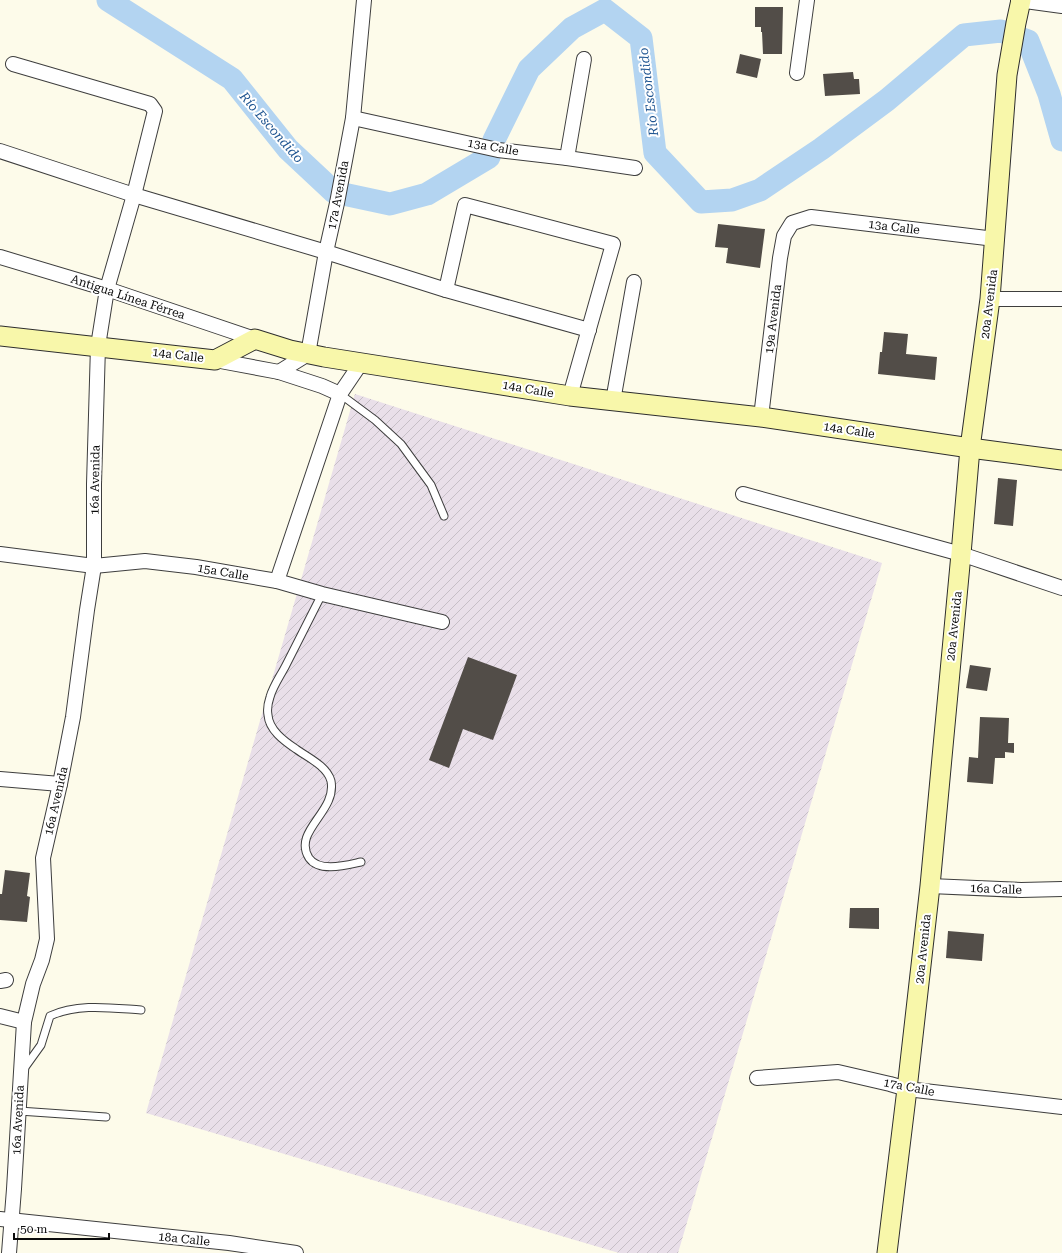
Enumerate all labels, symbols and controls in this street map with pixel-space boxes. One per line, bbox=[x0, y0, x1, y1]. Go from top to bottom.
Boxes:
water label: Río Escondido bbox=[636, 47, 661, 138]
water label: Río Escondido bbox=[236, 88, 306, 166]
street label: 13a Calle bbox=[466, 136, 520, 158]
street label: 17a Avenida bbox=[324, 159, 352, 231]
street label: 13a Calle bbox=[867, 217, 921, 237]
street label: 20a Avenida bbox=[978, 268, 1000, 340]
street label: Antigua Línea Férrea bbox=[69, 272, 187, 322]
street label: 19a Avenida bbox=[762, 283, 784, 355]
street label: 14a Calle bbox=[151, 345, 205, 365]
street label: 14a Calle bbox=[501, 378, 555, 400]
street label: 14a Calle bbox=[822, 419, 876, 441]
street label: 16a Avenida bbox=[87, 444, 103, 515]
street label: 15a Calle bbox=[196, 561, 250, 583]
street label: 20a Avenida bbox=[943, 590, 965, 662]
street label: 16a Avenida bbox=[41, 765, 71, 837]
street label: 16a Calle bbox=[970, 881, 1023, 897]
street label: 20a Avenida bbox=[912, 913, 934, 985]
street label: 17a Calle bbox=[882, 1075, 936, 1099]
street label: 16a Avenida bbox=[9, 1084, 27, 1155]
scale bar bbox=[14, 1215, 109, 1241]
text: 50 m bbox=[20, 1222, 47, 1236]
street label: 18a Calle bbox=[157, 1229, 211, 1249]

